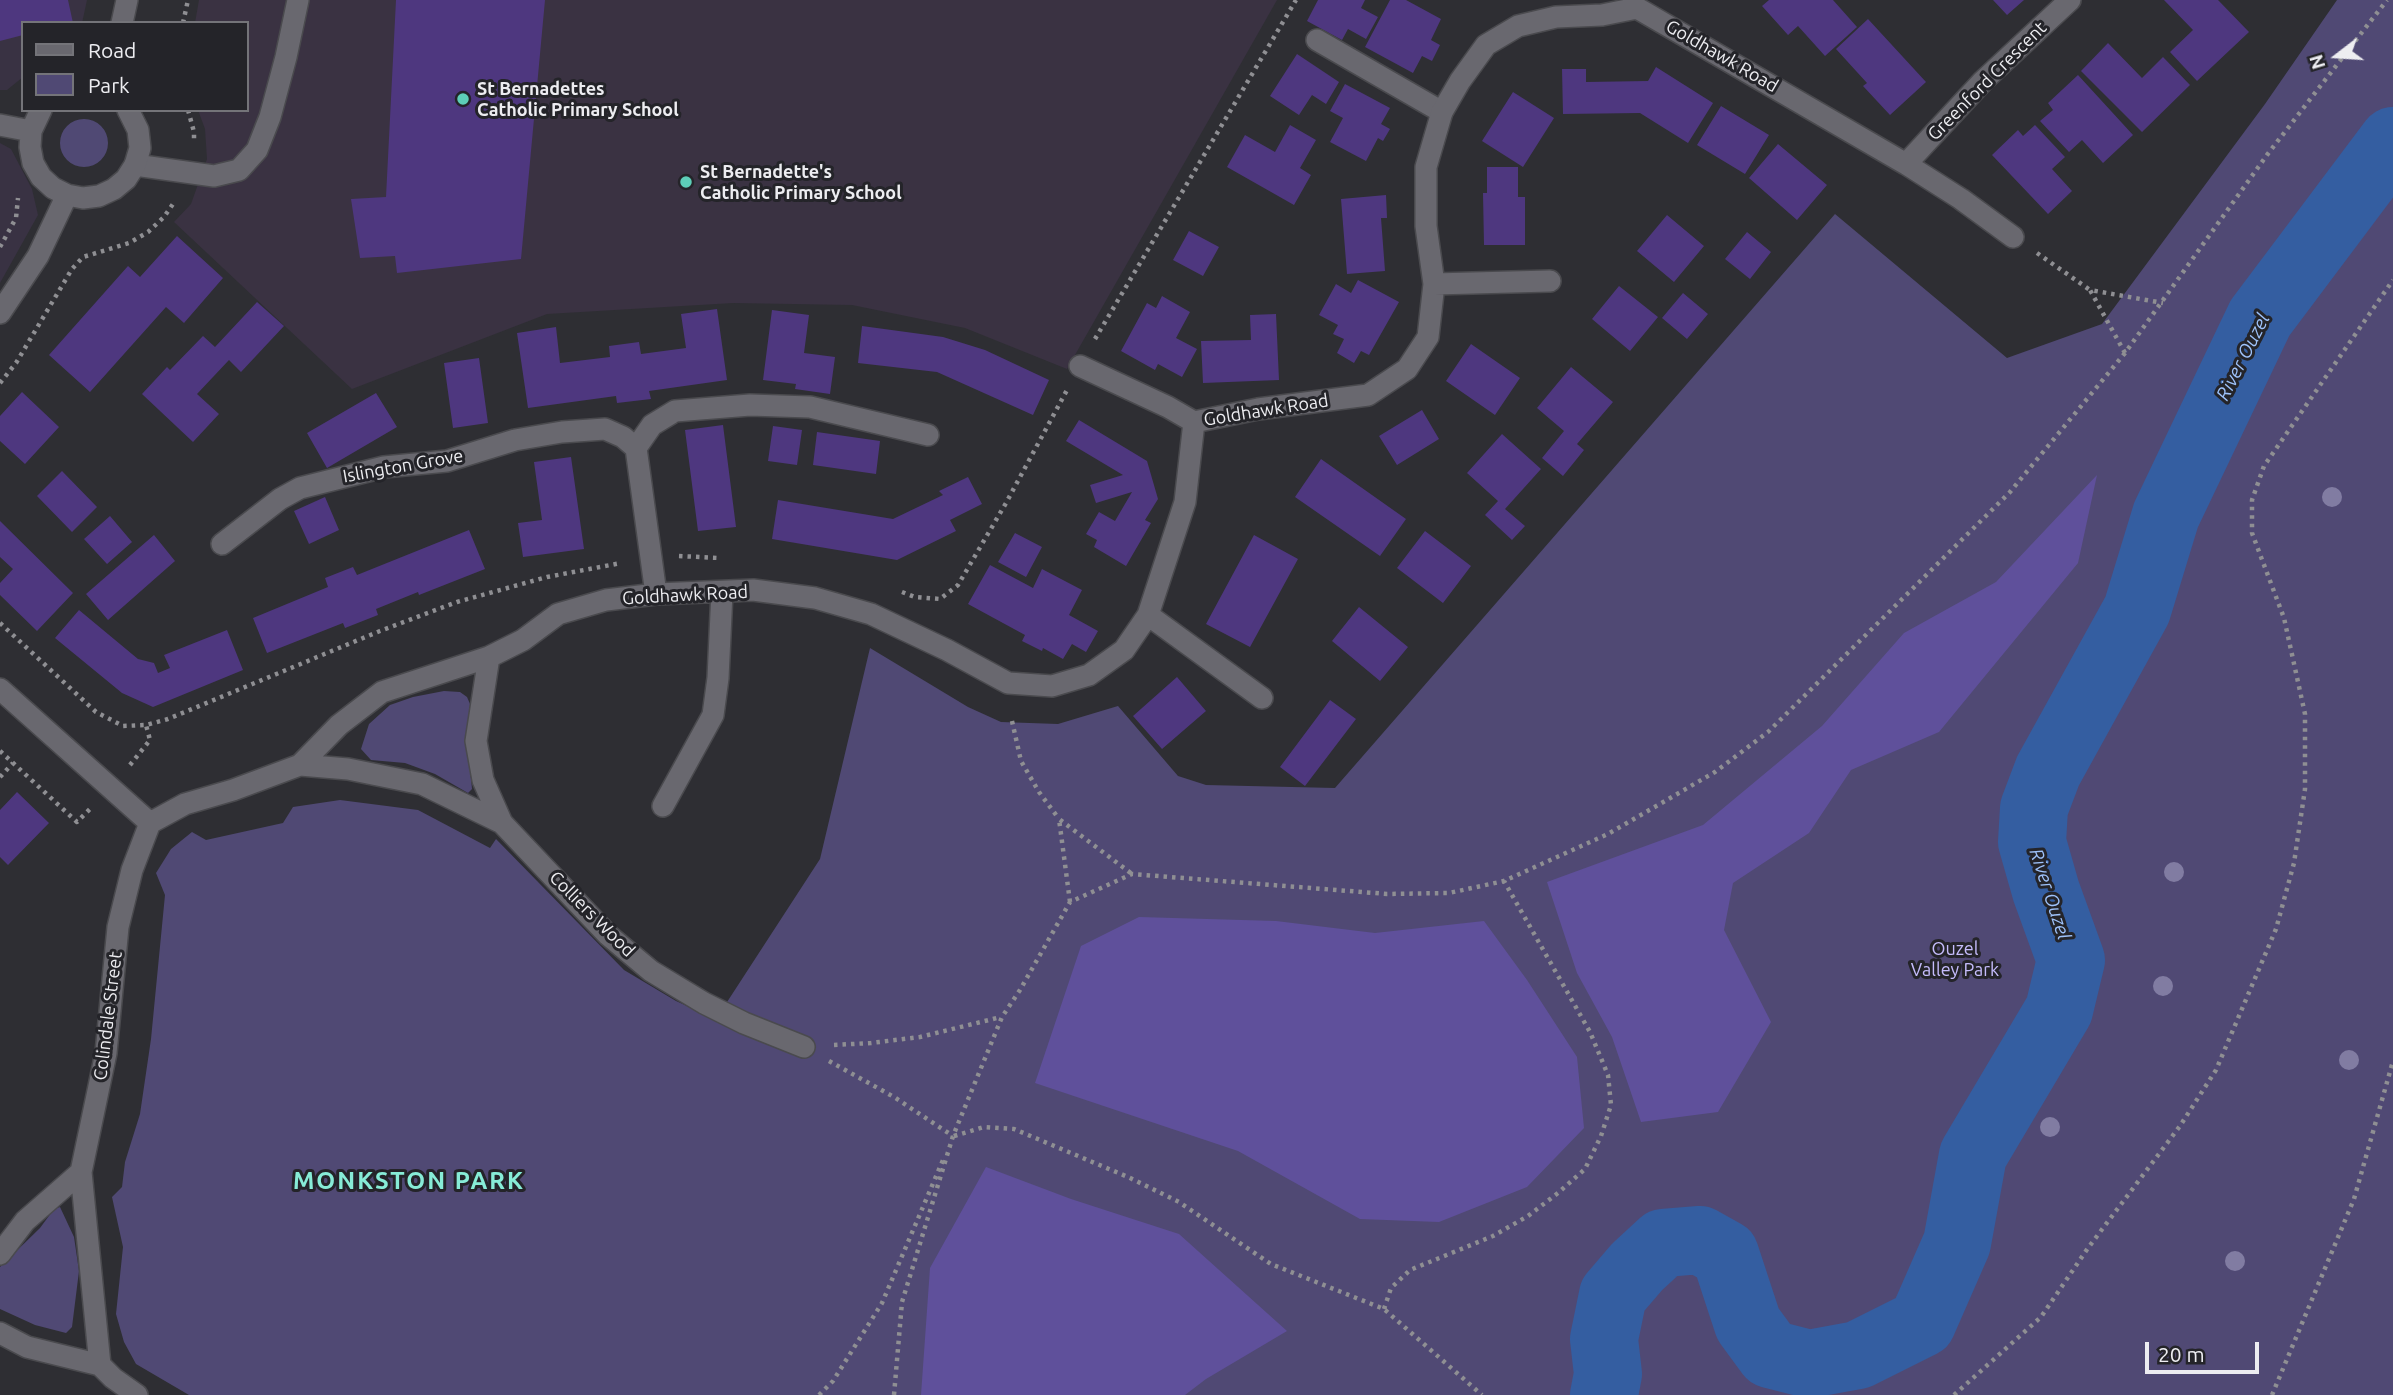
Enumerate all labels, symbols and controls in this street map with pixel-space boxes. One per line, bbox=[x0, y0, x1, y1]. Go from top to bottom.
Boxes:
street label: Goldhawk Road bbox=[1662, 15, 1782, 97]
street label: Greenford Crescent bbox=[1923, 17, 2051, 145]
legend bbox=[21, 21, 248, 112]
north arrow bbox=[2302, 21, 2372, 91]
text: Road bbox=[88, 38, 136, 62]
text: N bbox=[2304, 52, 2330, 72]
text: Park bbox=[88, 73, 130, 97]
place label: St Bernadettes Catholic Primary School bbox=[477, 78, 679, 120]
marker: St Bernadettes Catholic Primary School bbox=[455, 91, 471, 107]
place label: St Bernadette's Catholic Primary School bbox=[700, 161, 902, 204]
marker: St Bernadette's Catholic Primary School bbox=[678, 174, 694, 190]
water label: River Ouzel bbox=[2211, 310, 2275, 404]
street label: Goldhawk Road bbox=[1202, 389, 1330, 431]
street label: Islington Grove bbox=[341, 445, 465, 487]
street label: Goldhawk Road bbox=[622, 581, 748, 609]
water label: River Ouzel bbox=[2025, 845, 2075, 943]
street label: Colliers Wood bbox=[545, 867, 639, 961]
park label: Ouzel Valley Park bbox=[1911, 938, 1999, 981]
street label: Colindale Street bbox=[89, 950, 127, 1082]
district label: MONKSTON PARK bbox=[295, 1167, 523, 1195]
scale bar bbox=[2148, 1328, 2262, 1372]
text: 20 m bbox=[2158, 1342, 2205, 1366]

